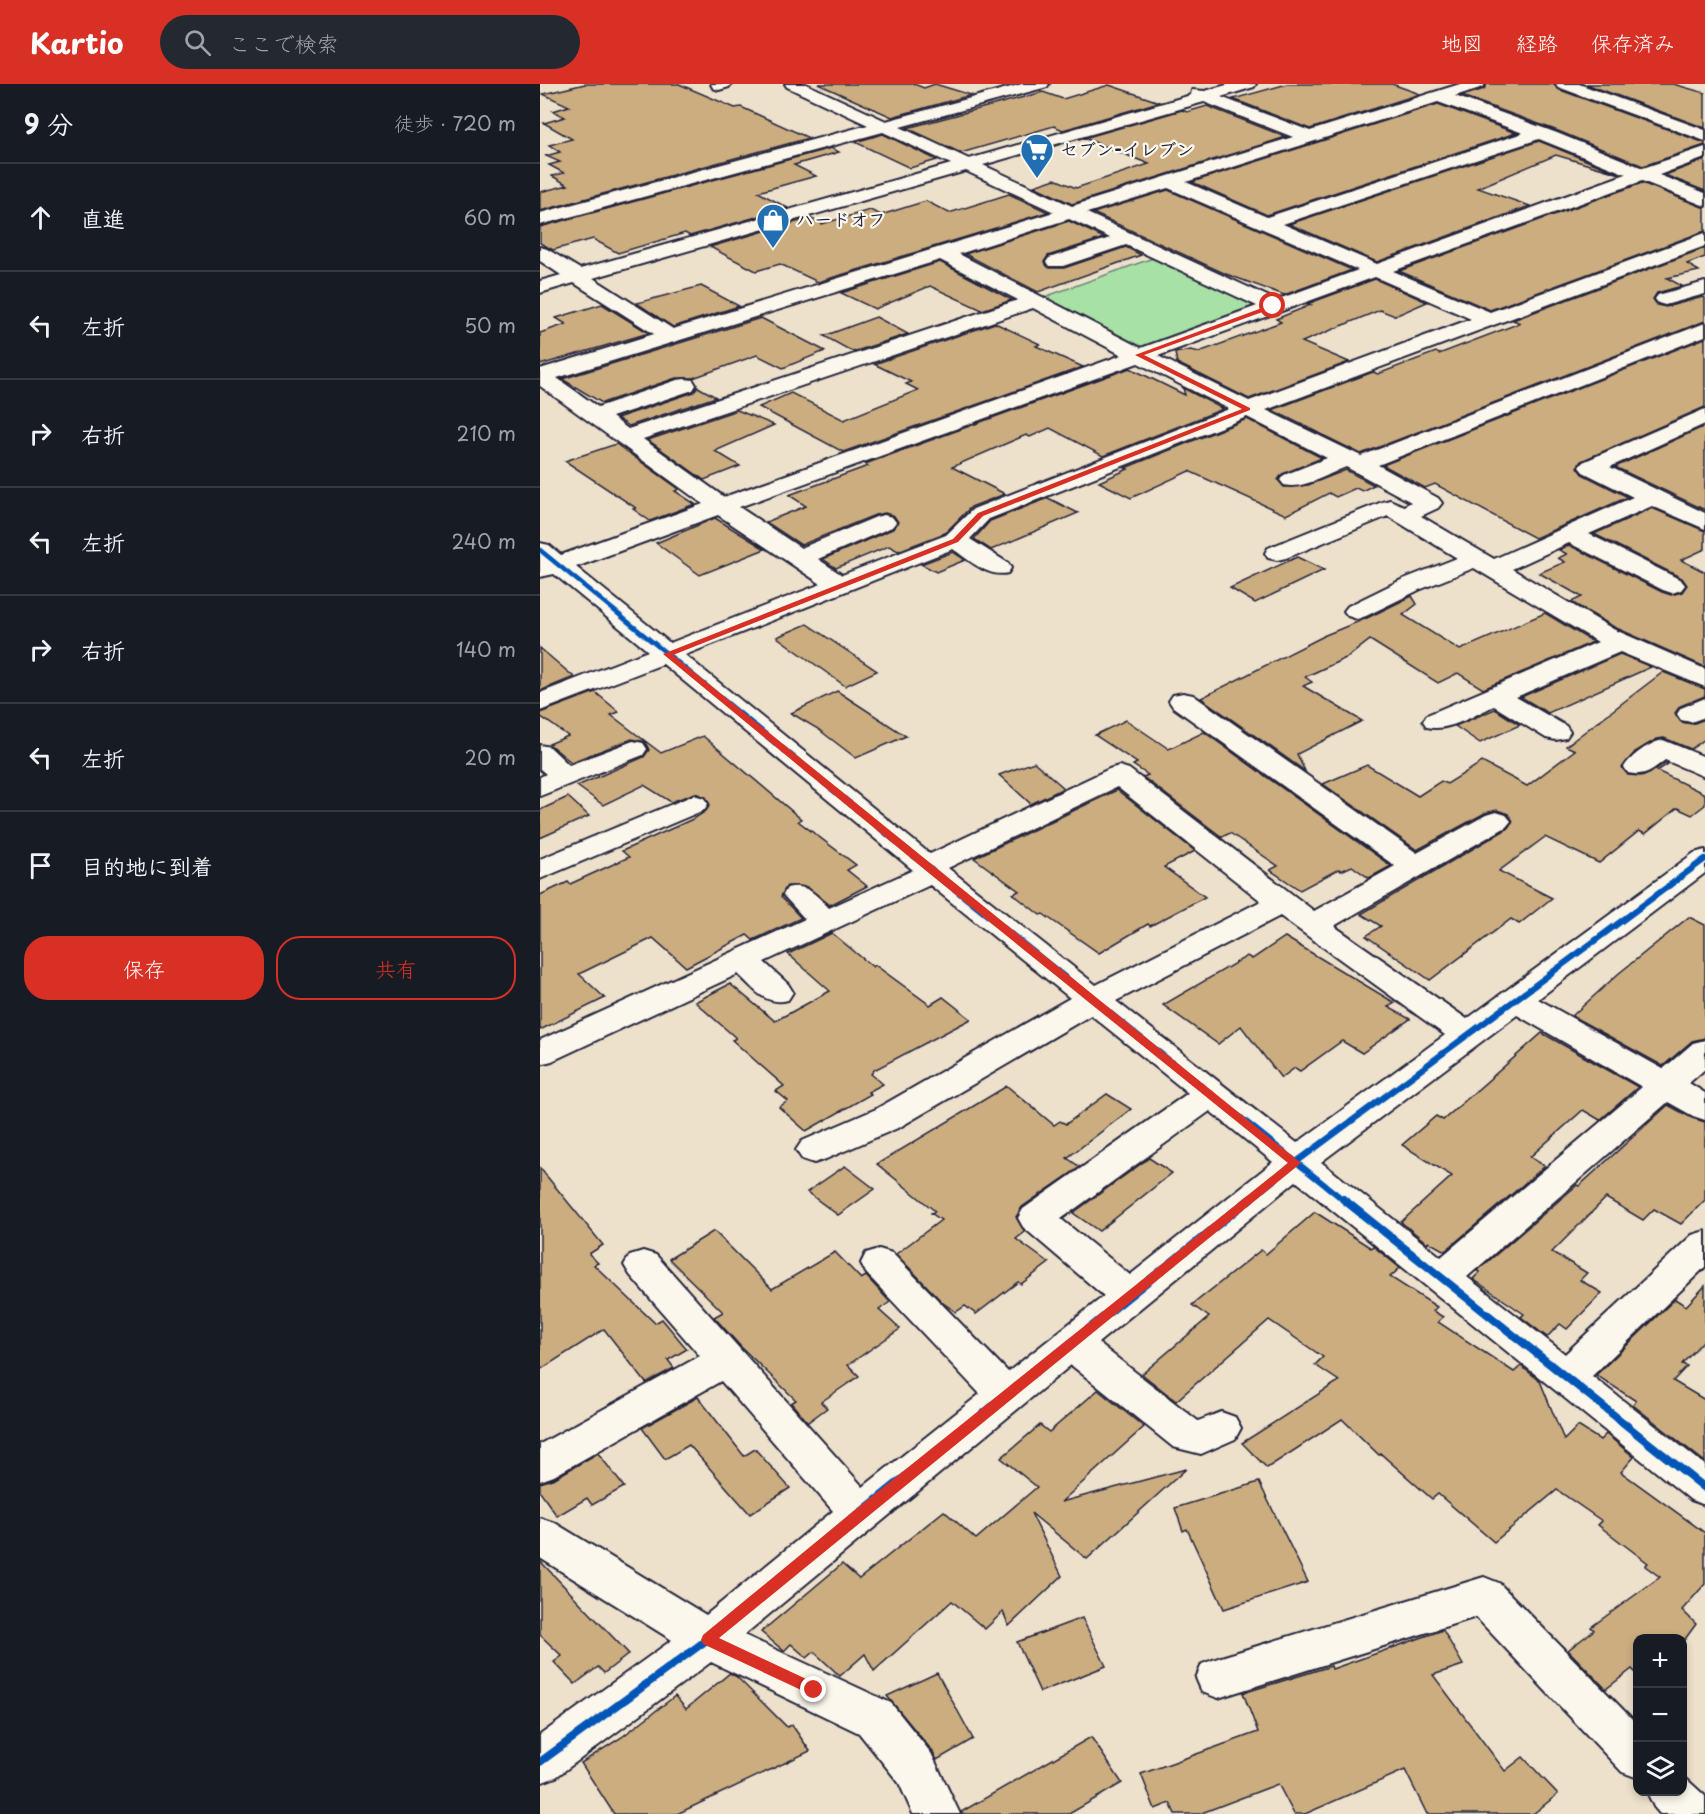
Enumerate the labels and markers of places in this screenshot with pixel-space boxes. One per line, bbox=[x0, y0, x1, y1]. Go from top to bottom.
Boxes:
supermarket icon: セブン-イレブン bbox=[1019, 132, 1055, 179]
place label: セブン-イレブン bbox=[1060, 135, 1194, 162]
shop icon: ハードオフ bbox=[755, 202, 791, 249]
place label: ハードオフ bbox=[796, 205, 886, 232]

